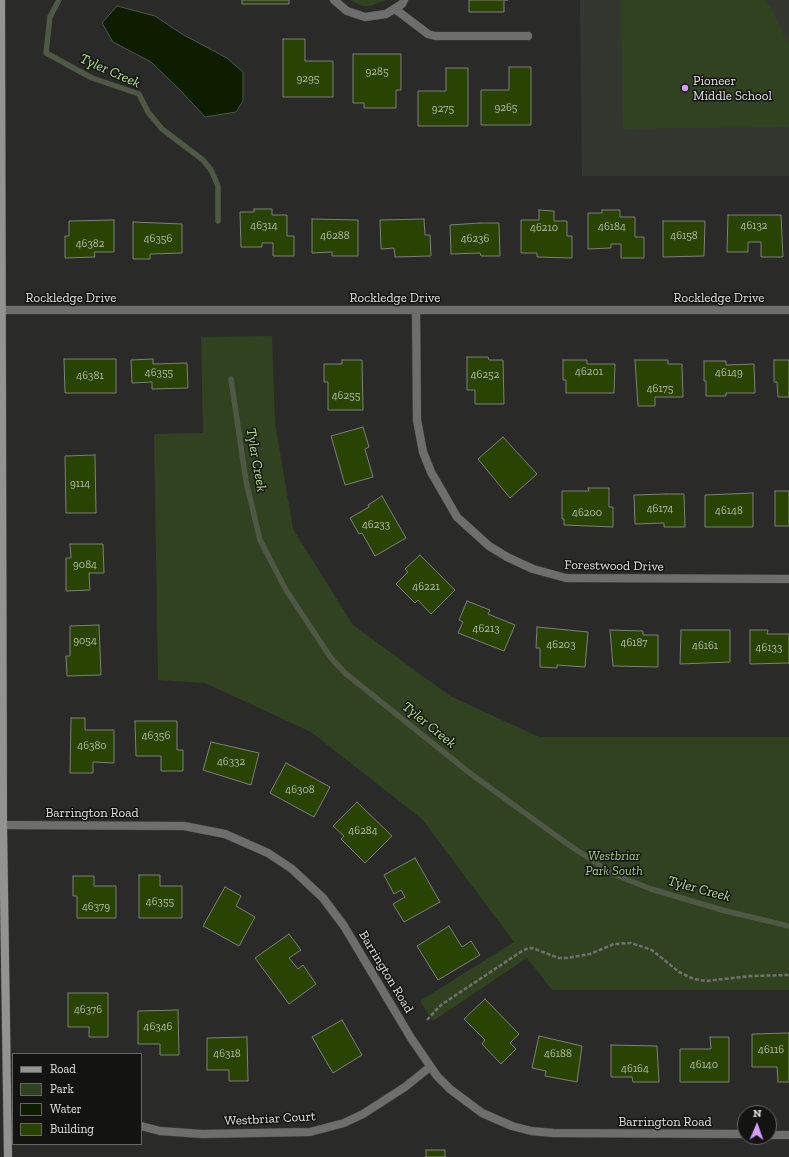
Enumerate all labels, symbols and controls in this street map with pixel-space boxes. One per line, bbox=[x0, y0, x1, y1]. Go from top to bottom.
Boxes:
water label: Tyler Creek bbox=[77, 50, 143, 92]
house number: 9285 bbox=[365, 65, 389, 79]
house number: 9295 bbox=[297, 72, 319, 86]
place label: Pioneer Middle School bbox=[693, 73, 772, 104]
marker: Pioneer Middle School bbox=[680, 83, 690, 93]
house number: 9265 bbox=[495, 101, 517, 115]
house number: 9275 bbox=[432, 102, 454, 116]
house number: 46314 bbox=[250, 219, 278, 233]
house number: 46132 bbox=[740, 219, 768, 233]
house number: 46184 bbox=[598, 220, 626, 234]
house number: 46210 bbox=[530, 221, 558, 235]
house number: 46288 bbox=[320, 229, 350, 243]
house number: 46158 bbox=[670, 229, 698, 243]
house number: 46356 bbox=[144, 232, 172, 246]
house number: 46236 bbox=[461, 232, 489, 246]
house number: 46382 bbox=[76, 237, 104, 251]
street label: Rockledge Drive bbox=[26, 290, 116, 306]
street label: Rockledge Drive bbox=[350, 290, 440, 306]
street label: Rockledge Drive bbox=[674, 290, 764, 306]
house number: 46201 bbox=[575, 365, 603, 379]
house number: 46355 bbox=[145, 366, 173, 380]
house number: 46149 bbox=[715, 366, 743, 380]
house number: 46252 bbox=[471, 368, 499, 382]
house number: 46381 bbox=[76, 369, 104, 383]
house number: 46175 bbox=[647, 382, 673, 396]
house number: 46255 bbox=[332, 389, 360, 403]
water label: Tyler Creek bbox=[242, 427, 270, 493]
house number: 9114 bbox=[70, 477, 90, 491]
house number: 46174 bbox=[647, 502, 673, 516]
house number: 46148 bbox=[715, 504, 743, 518]
house number: 46200 bbox=[572, 506, 602, 520]
house number: 46233 bbox=[362, 518, 390, 532]
street label: Forestwood Drive bbox=[564, 557, 664, 575]
house number: 9084 bbox=[73, 558, 97, 572]
house number: 46221 bbox=[412, 580, 440, 594]
house number: 46213 bbox=[472, 622, 500, 636]
house number: 9054 bbox=[73, 634, 97, 648]
house number: 46187 bbox=[620, 636, 648, 650]
house number: 46203 bbox=[546, 638, 576, 652]
house number: 46161 bbox=[692, 639, 718, 653]
house number: 46133 bbox=[756, 641, 782, 655]
water label: Tyler Creek bbox=[399, 698, 459, 752]
house number: 46356 bbox=[142, 729, 170, 743]
house number: 46380 bbox=[77, 739, 107, 753]
house number: 46332 bbox=[217, 755, 245, 769]
house number: 46308 bbox=[285, 783, 315, 797]
street label: Barrington Road bbox=[45, 805, 139, 821]
house number: 46284 bbox=[348, 824, 378, 838]
park label: Westbriar Park South bbox=[585, 848, 643, 879]
water label: Tyler Creek bbox=[666, 873, 732, 905]
house number: 46355 bbox=[146, 895, 174, 909]
house number: 46379 bbox=[82, 900, 110, 914]
street label: Barrington Road bbox=[355, 928, 417, 1016]
house number: 46376 bbox=[74, 1003, 102, 1017]
house number: 46346 bbox=[144, 1020, 172, 1034]
house number: 46116 bbox=[758, 1043, 784, 1057]
house number: 46318 bbox=[213, 1047, 241, 1061]
house number: 46188 bbox=[544, 1047, 572, 1061]
legend bbox=[12, 1053, 142, 1145]
house number: 46140 bbox=[690, 1058, 718, 1072]
text: Road bbox=[50, 1062, 76, 1076]
house number: 46164 bbox=[621, 1062, 649, 1076]
text: Park bbox=[50, 1082, 74, 1096]
text: Water bbox=[50, 1102, 82, 1116]
north arrow bbox=[737, 1105, 777, 1145]
text: N bbox=[753, 1107, 762, 1120]
street label: Westbriar Court bbox=[224, 1109, 316, 1129]
street label: Barrington Road bbox=[618, 1114, 712, 1130]
text: Building bbox=[50, 1122, 94, 1136]

